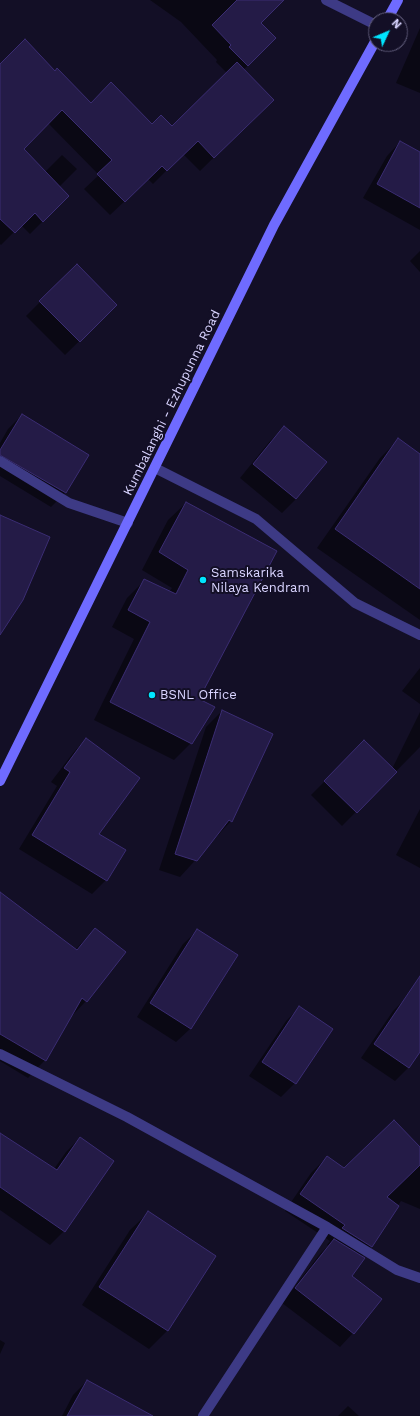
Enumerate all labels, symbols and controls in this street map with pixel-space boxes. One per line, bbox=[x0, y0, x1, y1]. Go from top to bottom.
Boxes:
north arrow bbox=[368, 12, 408, 52]
text: N bbox=[389, 17, 404, 31]
street label: Kumbalanghi - Ezhupunna Road bbox=[120, 308, 224, 498]
place label: Samskarika Nilaya Kendram bbox=[211, 565, 310, 596]
marker: Samskarika Nilaya Kendram bbox=[198, 575, 208, 585]
place label: BSNL Office bbox=[160, 687, 237, 703]
marker: BSNL Office bbox=[147, 690, 157, 700]

